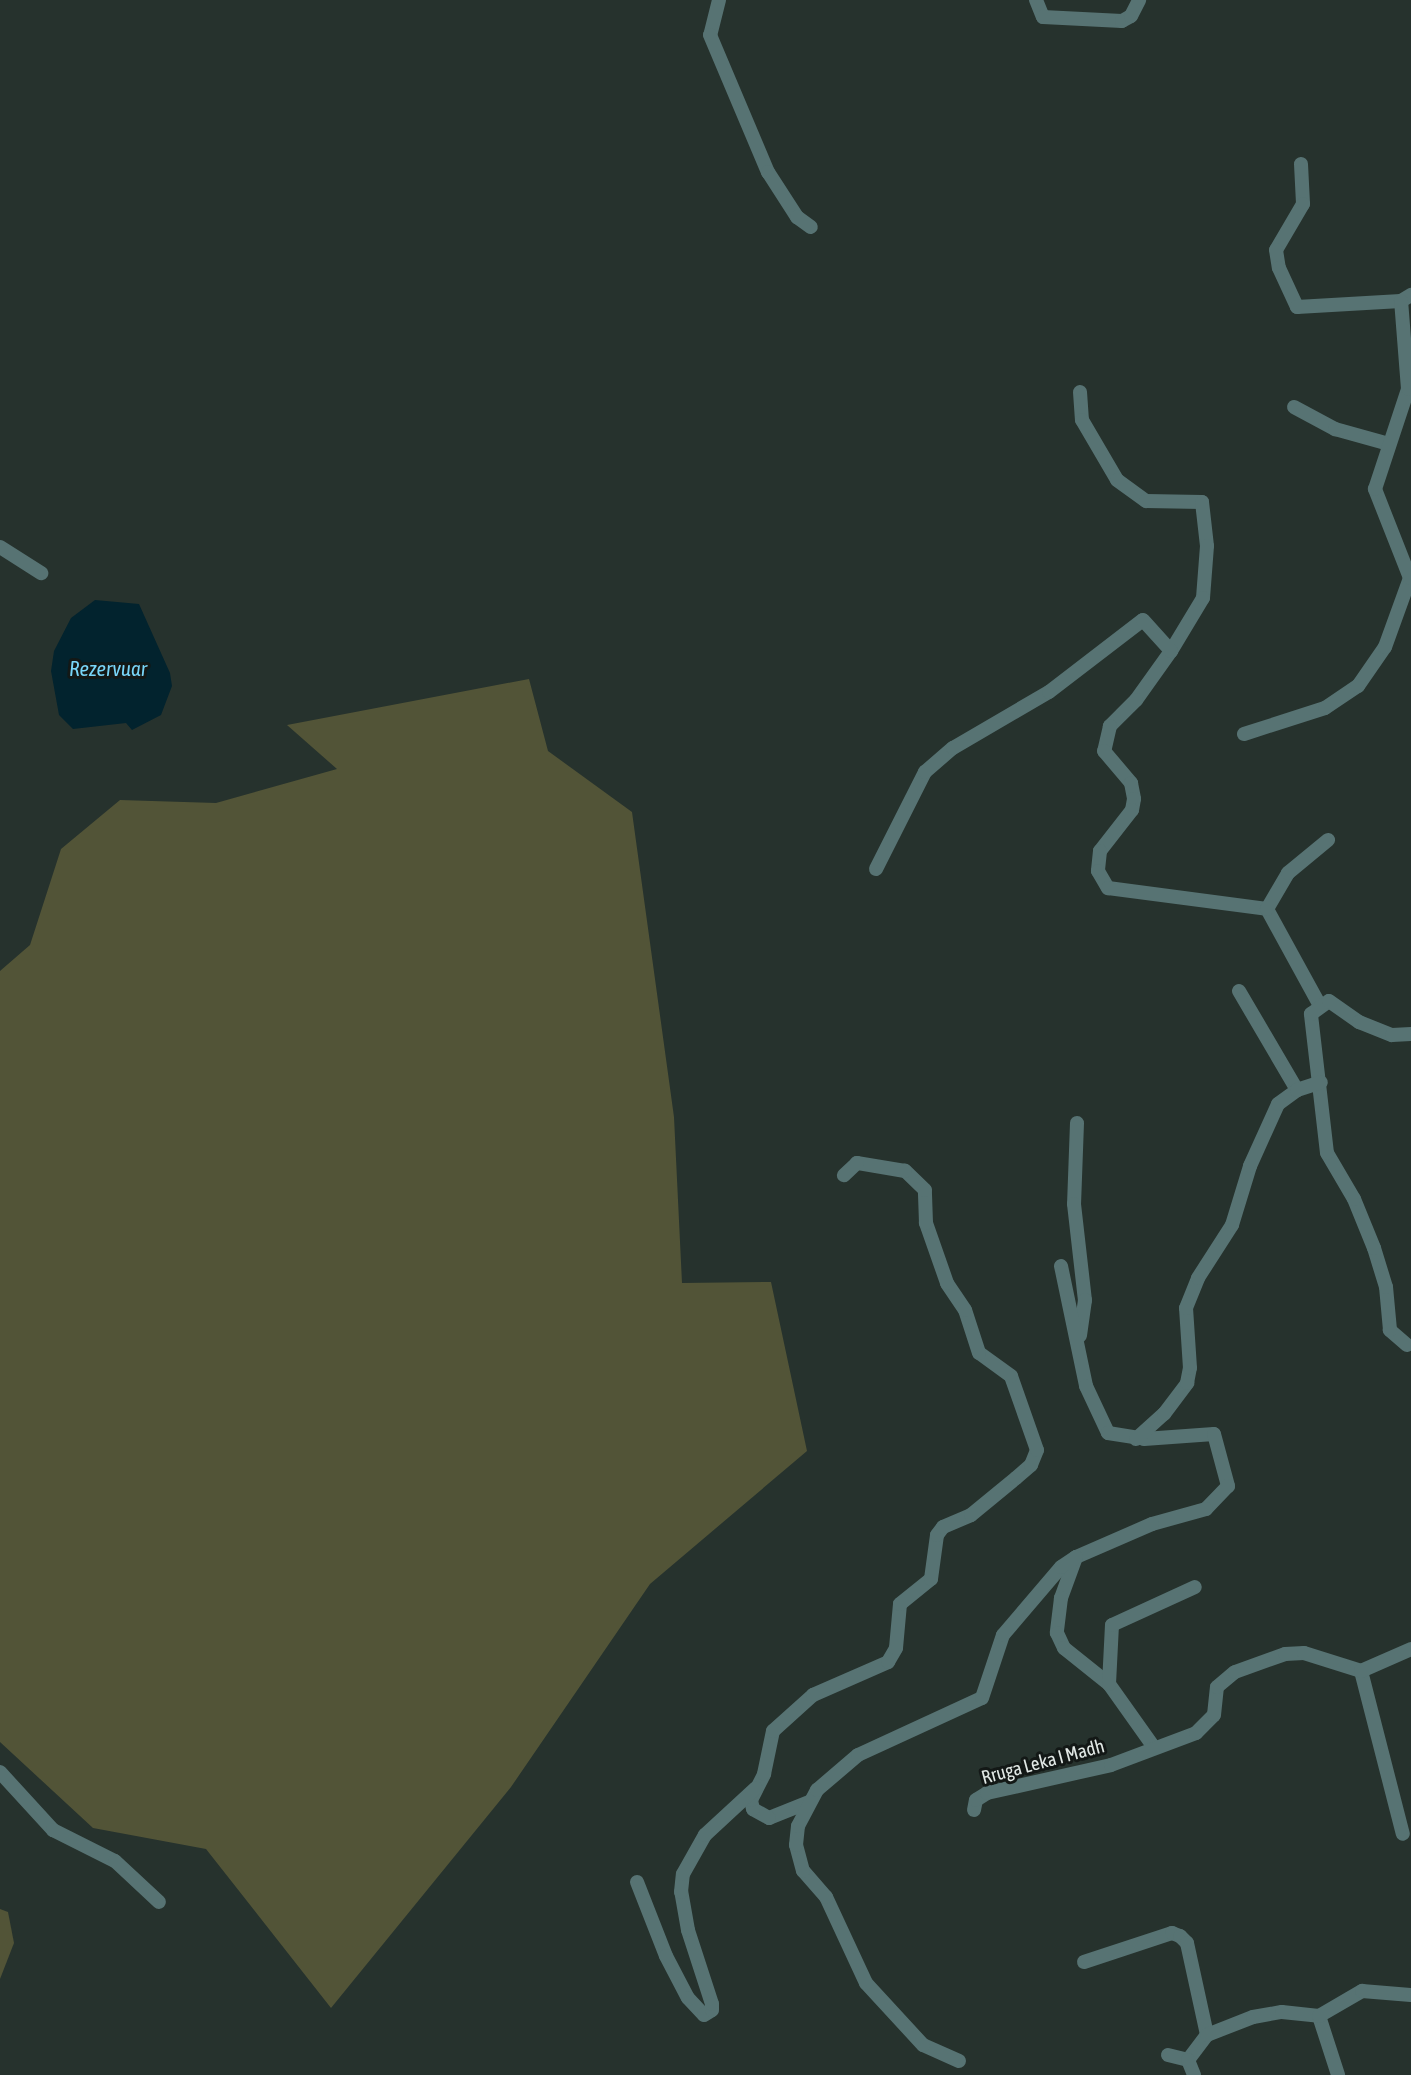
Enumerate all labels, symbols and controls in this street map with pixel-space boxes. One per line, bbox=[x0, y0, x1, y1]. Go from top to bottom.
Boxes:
water label: Rezervuar bbox=[69, 655, 147, 681]
street label: Rruga Leka I Madh bbox=[979, 1735, 1107, 1789]

